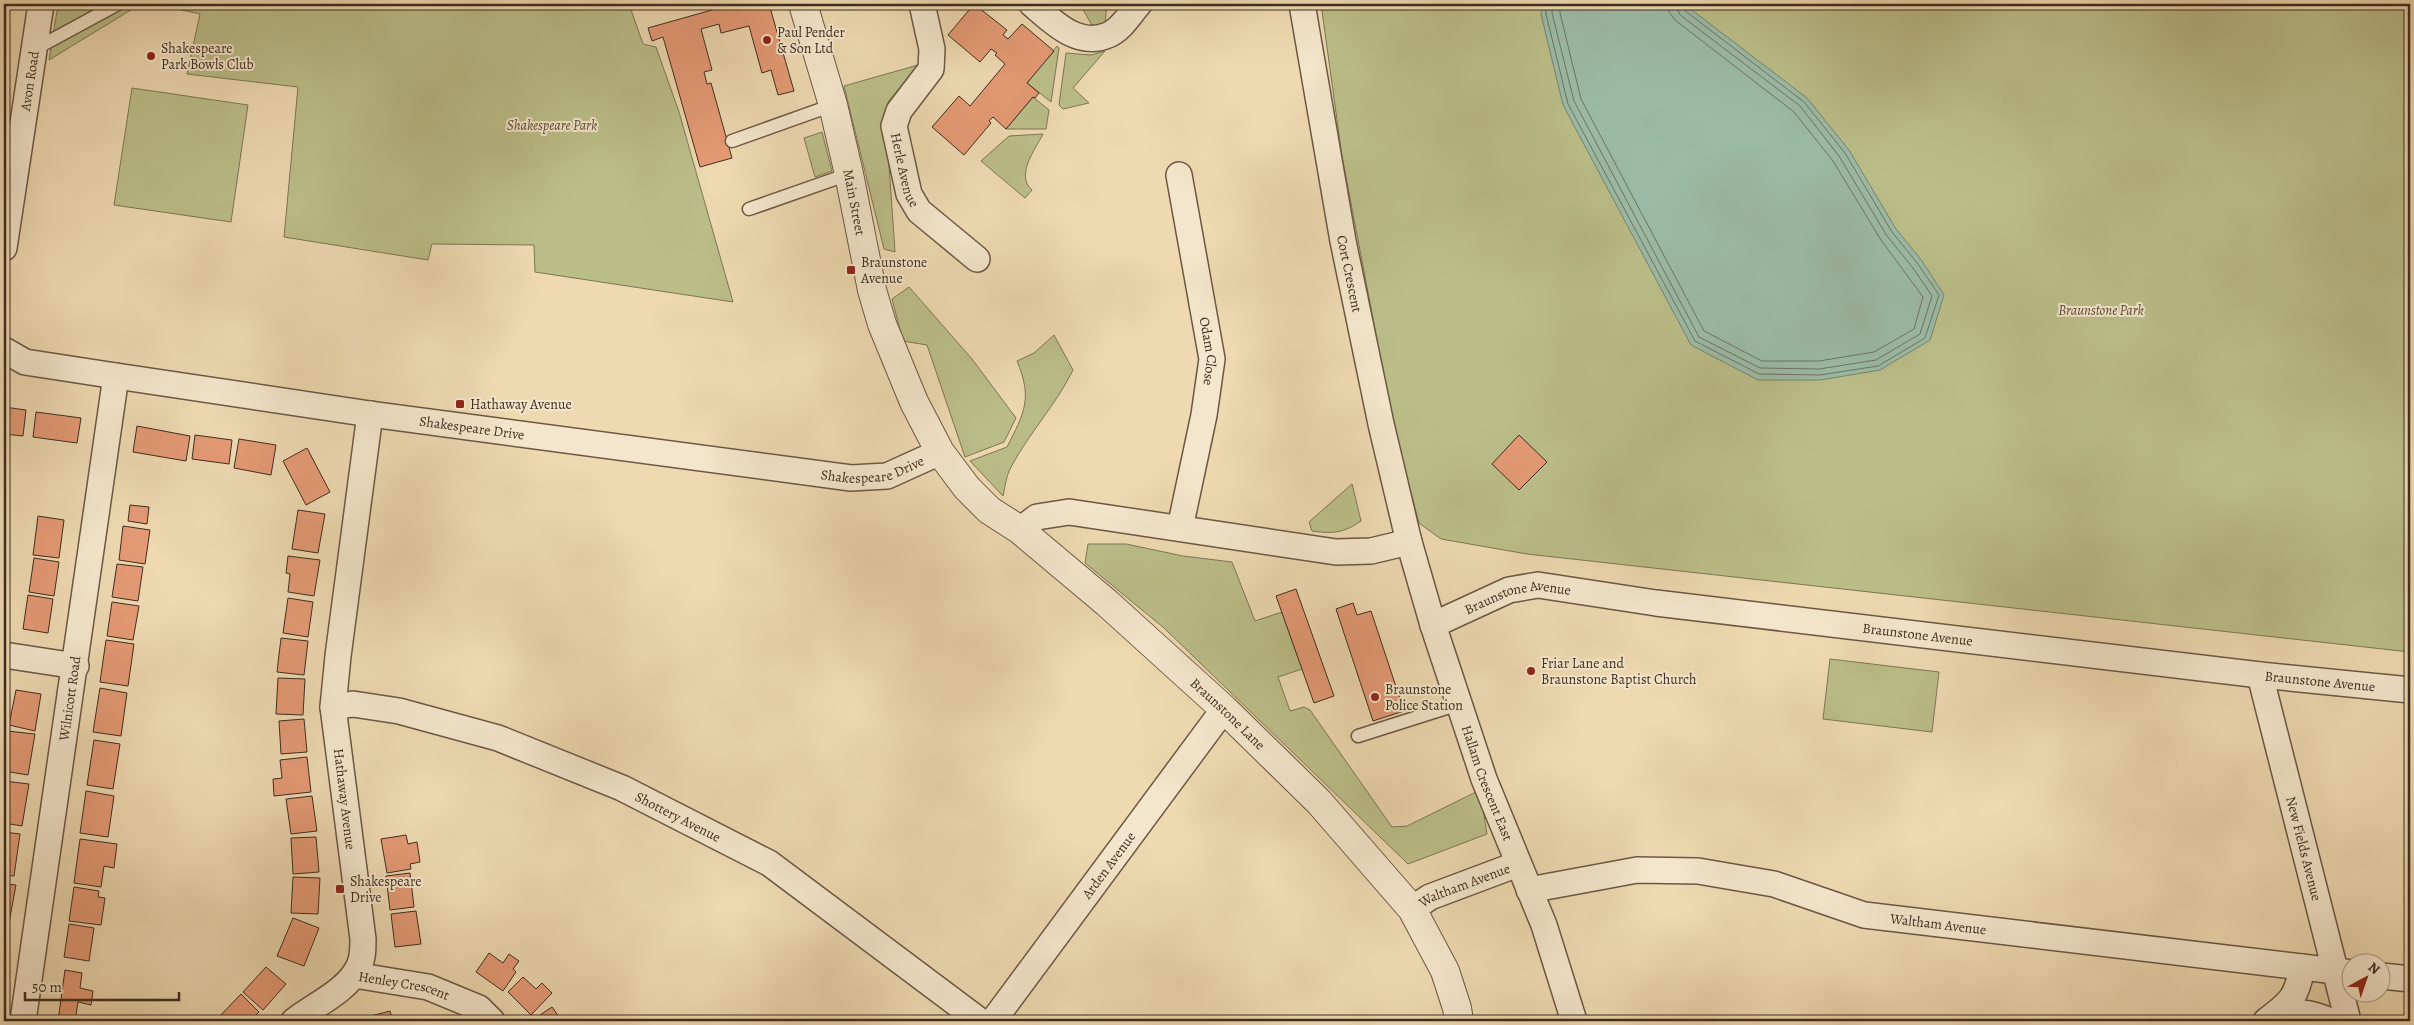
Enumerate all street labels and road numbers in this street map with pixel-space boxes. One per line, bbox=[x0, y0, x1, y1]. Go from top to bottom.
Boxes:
street label: Avon Road bbox=[16, 49, 44, 113]
street label: Herle Avenue bbox=[886, 131, 924, 211]
street label: Main Street bbox=[838, 168, 870, 237]
street label: Cort Crescent bbox=[1332, 234, 1367, 314]
street label: Odam Close bbox=[1195, 315, 1222, 387]
street label: Shakespeare Drive bbox=[418, 412, 526, 444]
street label: Shakespeare Drive bbox=[820, 451, 927, 488]
street label: Braunstone Avenue bbox=[1461, 576, 1572, 619]
street label: Braunstone Avenue bbox=[1861, 619, 1974, 651]
street label: Wilnicott Road bbox=[54, 654, 86, 743]
street label: Braunstone Avenue bbox=[2264, 667, 2376, 696]
street label: Braunstone Lane bbox=[1186, 674, 1269, 754]
street label: Hallam Crescent East bbox=[1457, 723, 1517, 844]
street label: Hathaway Avenue bbox=[329, 747, 360, 851]
street label: Shottery Avenue bbox=[632, 787, 724, 847]
street label: New Fields Avenue bbox=[2281, 794, 2326, 903]
street label: Arden Avenue bbox=[1077, 828, 1140, 904]
street label: Waltham Avenue bbox=[1414, 859, 1513, 913]
street label: Waltham Avenue bbox=[1888, 909, 1987, 939]
street label: Henley Crescent bbox=[357, 967, 453, 1005]

